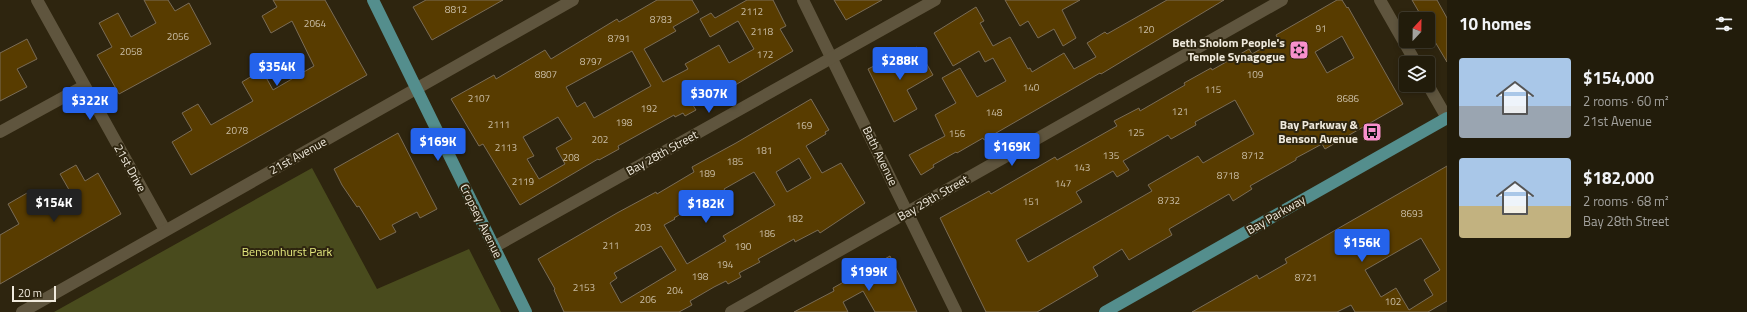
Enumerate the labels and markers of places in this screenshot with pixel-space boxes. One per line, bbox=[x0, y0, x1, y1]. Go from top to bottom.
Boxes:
place label: Beth Sholom People's Temple Synagogue bbox=[1172, 33, 1285, 66]
synagogue icon: Beth Sholom People's Temple Synagogue bbox=[1288, 39, 1310, 61]
pin: $288K bbox=[872, 47, 928, 81]
pin: $354K bbox=[249, 53, 305, 87]
pin: $307K bbox=[681, 80, 737, 114]
pin: $322K bbox=[62, 87, 118, 121]
place label: Bay Parkway & Benson Avenue bbox=[1278, 115, 1359, 148]
bus stop icon: Bay Parkway & Benson Avenue bbox=[1361, 121, 1383, 143]
pin: $169K bbox=[410, 128, 466, 162]
pin: $169K bbox=[984, 133, 1040, 167]
pin: $154K bbox=[26, 189, 82, 223]
pin: $182K bbox=[678, 190, 734, 224]
pin: $156K bbox=[1334, 229, 1390, 263]
pin: $199K bbox=[841, 258, 897, 292]

